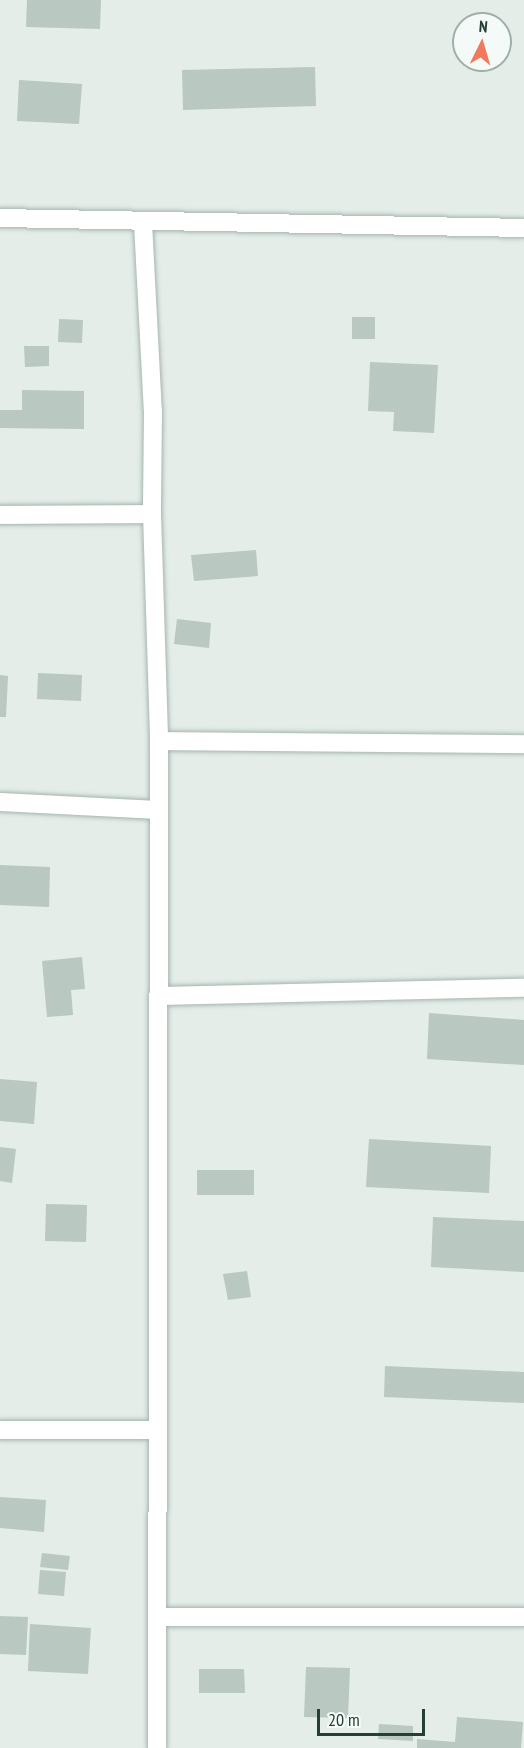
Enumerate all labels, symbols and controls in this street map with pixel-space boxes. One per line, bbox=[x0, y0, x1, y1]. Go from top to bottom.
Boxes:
north arrow bbox=[452, 12, 512, 72]
text: N bbox=[478, 16, 489, 36]
scale bar bbox=[320, 1697, 428, 1735]
text: 20 m bbox=[328, 1708, 360, 1731]

